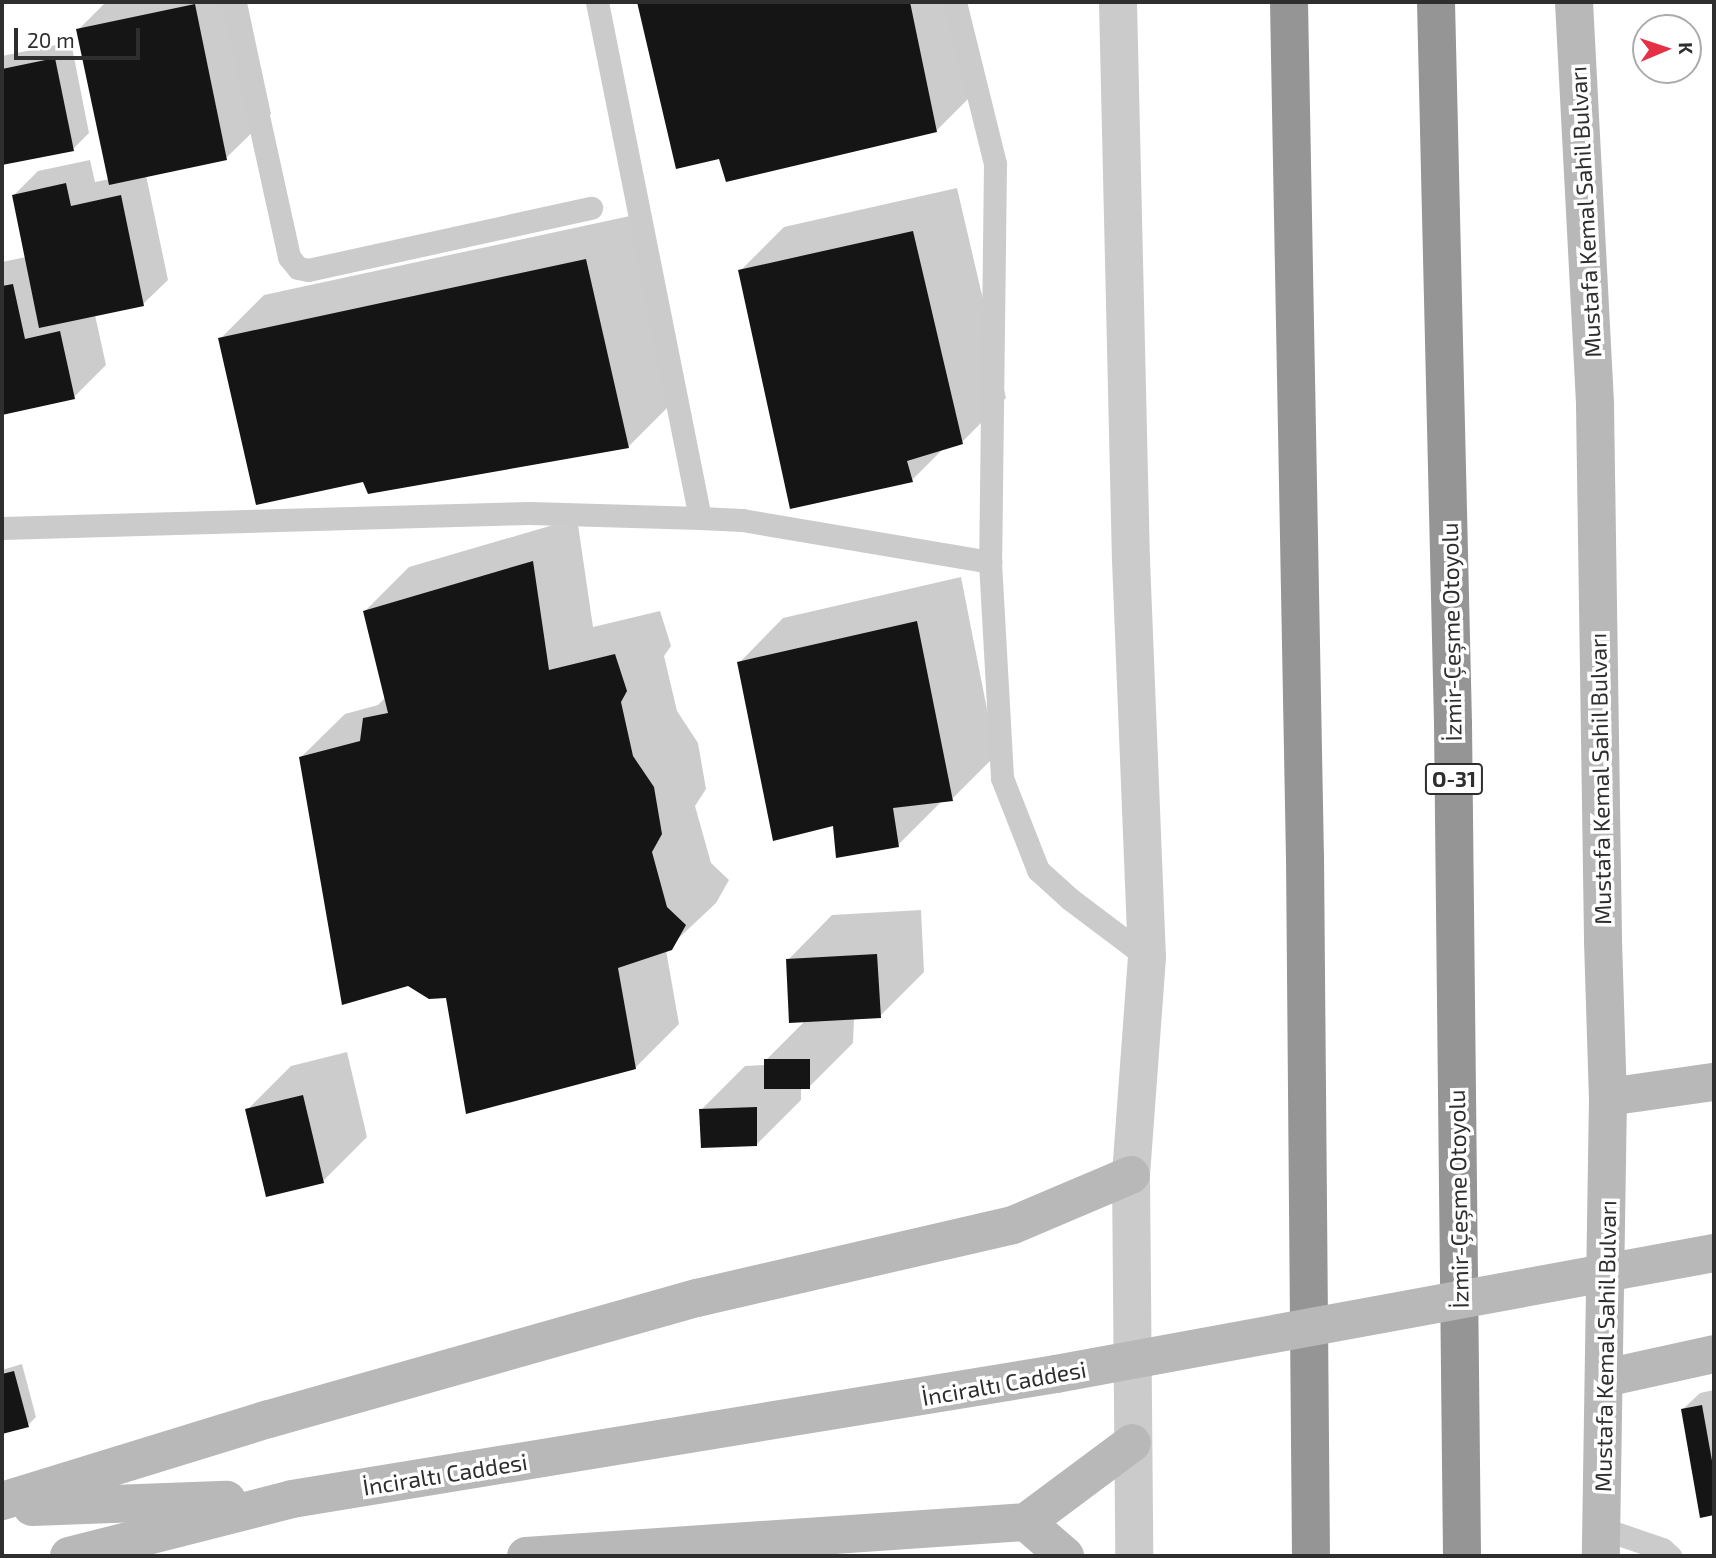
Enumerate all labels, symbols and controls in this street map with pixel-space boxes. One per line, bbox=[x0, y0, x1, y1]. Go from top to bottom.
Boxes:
scale bar bbox=[18, 14, 144, 58]
north arrow bbox=[1632, 14, 1702, 84]
text: 20 m bbox=[27, 27, 75, 52]
text: K bbox=[1675, 42, 1698, 55]
street label: Mustafa Kemal Sahil Bulvarı bbox=[1564, 65, 1606, 359]
street label: İzmir-Çeşme Otoyolu bbox=[1435, 522, 1467, 742]
street label: Mustafa Kemal Sahil Bulvarı bbox=[1584, 632, 1616, 926]
road number: O-31 bbox=[1424, 762, 1484, 796]
street label: İzmir-Çeşme Otoyolu bbox=[1442, 1089, 1474, 1309]
street label: Mustafa Kemal Sahil Bulvarı bbox=[1589, 1199, 1621, 1493]
street label: İnciraltı Caddesi bbox=[920, 1355, 1088, 1411]
street label: İnciraltı Caddesi bbox=[361, 1447, 529, 1501]

